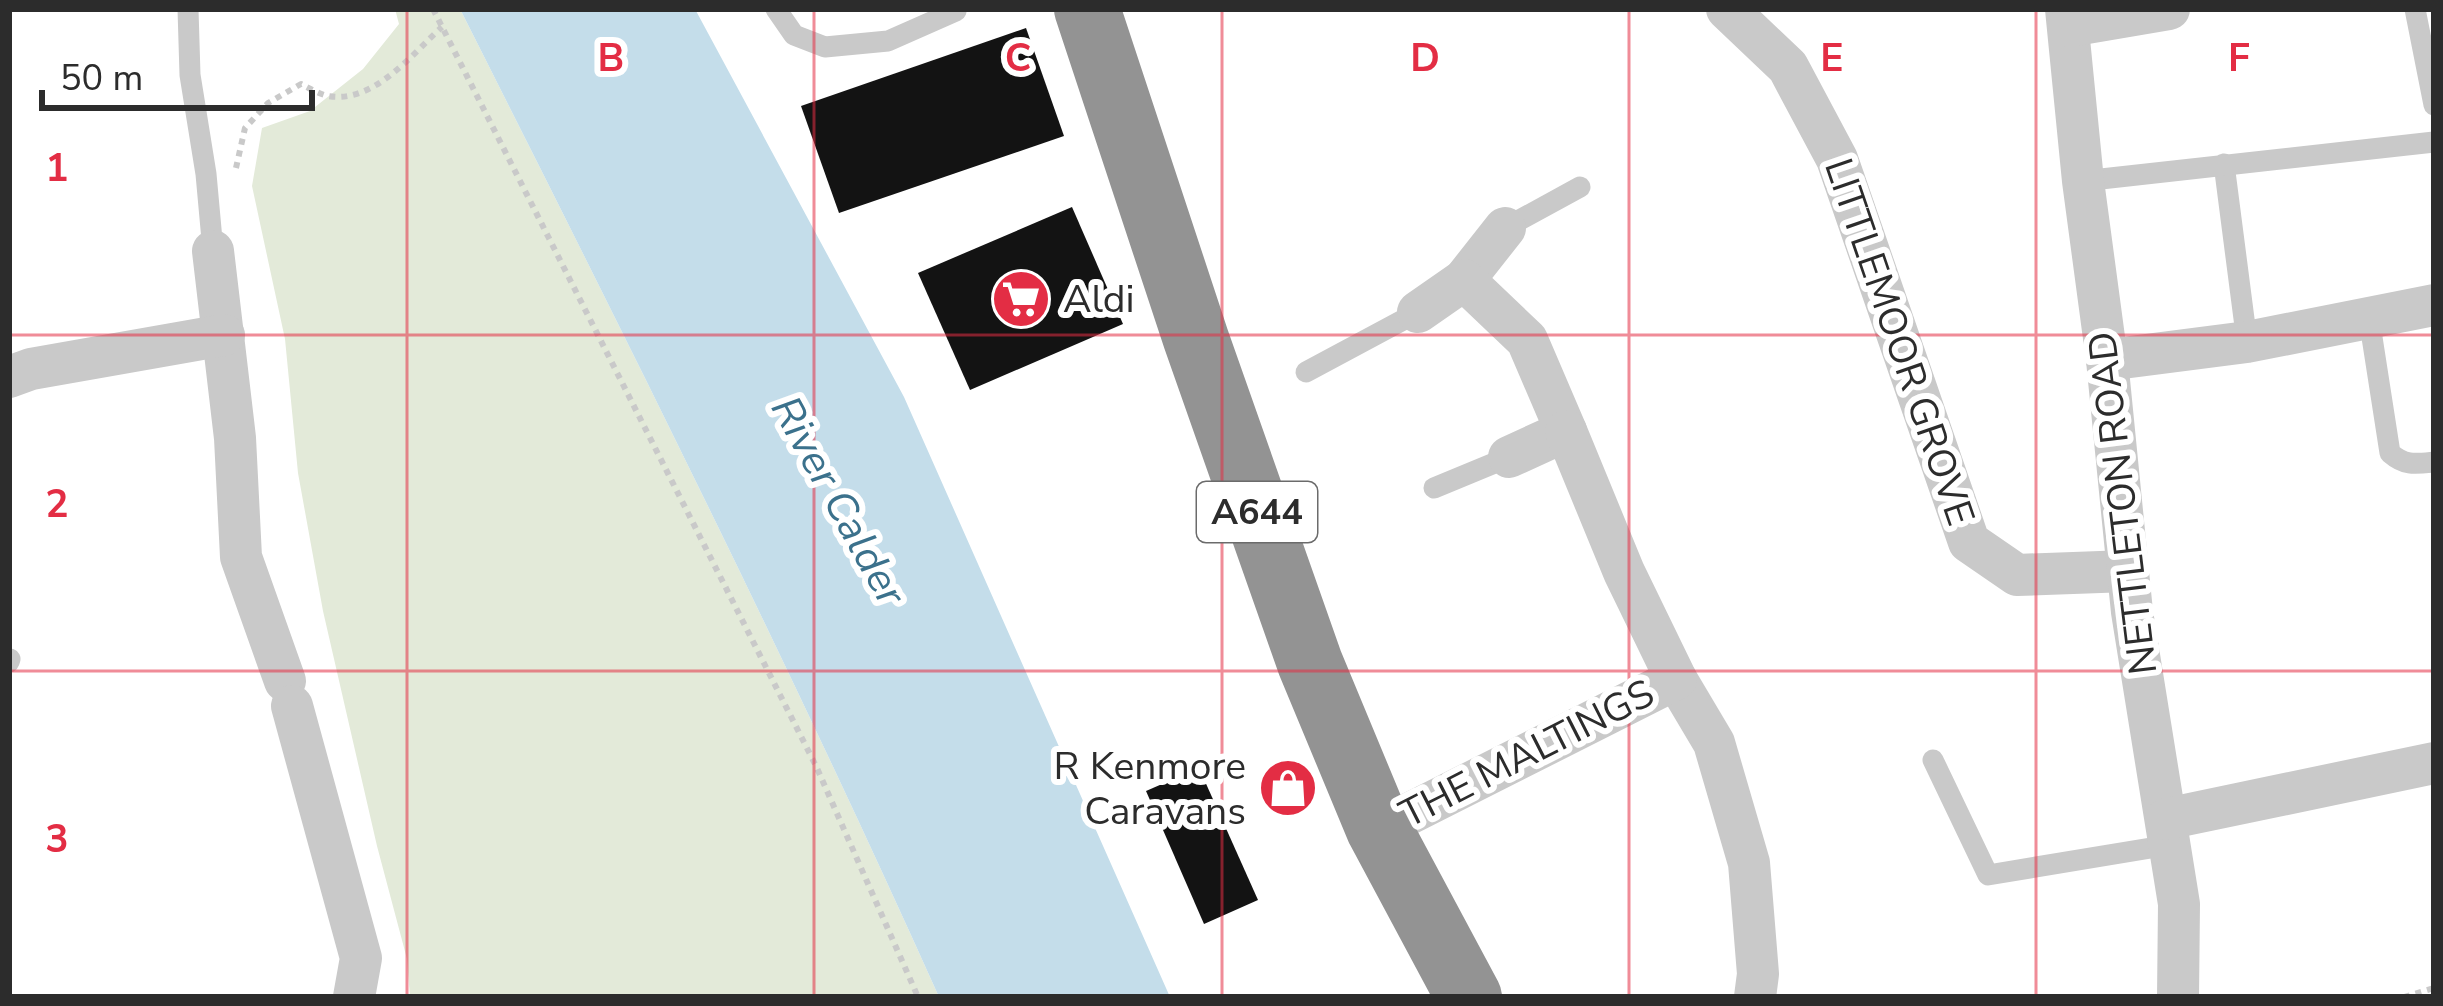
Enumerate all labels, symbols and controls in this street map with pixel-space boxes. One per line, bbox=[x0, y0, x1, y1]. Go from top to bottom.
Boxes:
text: B bbox=[598, 32, 624, 85]
text: C bbox=[1005, 32, 1031, 85]
text: D bbox=[1410, 32, 1440, 85]
text: E bbox=[1820, 32, 1844, 85]
text: F bbox=[2228, 32, 2250, 85]
scale bar bbox=[42, 36, 312, 110]
text: 50 m bbox=[60, 54, 143, 103]
text: 1 bbox=[45, 142, 69, 195]
street label: LITTLEMOOR GROVE bbox=[1811, 151, 1987, 533]
supermarket icon: Aldi bbox=[990, 268, 1052, 330]
place label: Aldi bbox=[1063, 273, 1135, 326]
street label: NETTLETON ROAD bbox=[2076, 328, 2170, 678]
water label: River Calder bbox=[757, 386, 919, 617]
text: 2 bbox=[45, 478, 69, 531]
road number: A644 bbox=[1197, 482, 1317, 542]
street label: THE MALTINGS bbox=[1391, 667, 1663, 841]
place label: R Kenmore Caravans bbox=[1054, 740, 1246, 838]
shop icon: R Kenmore Caravans bbox=[1257, 757, 1319, 819]
text: 3 bbox=[45, 813, 69, 866]

